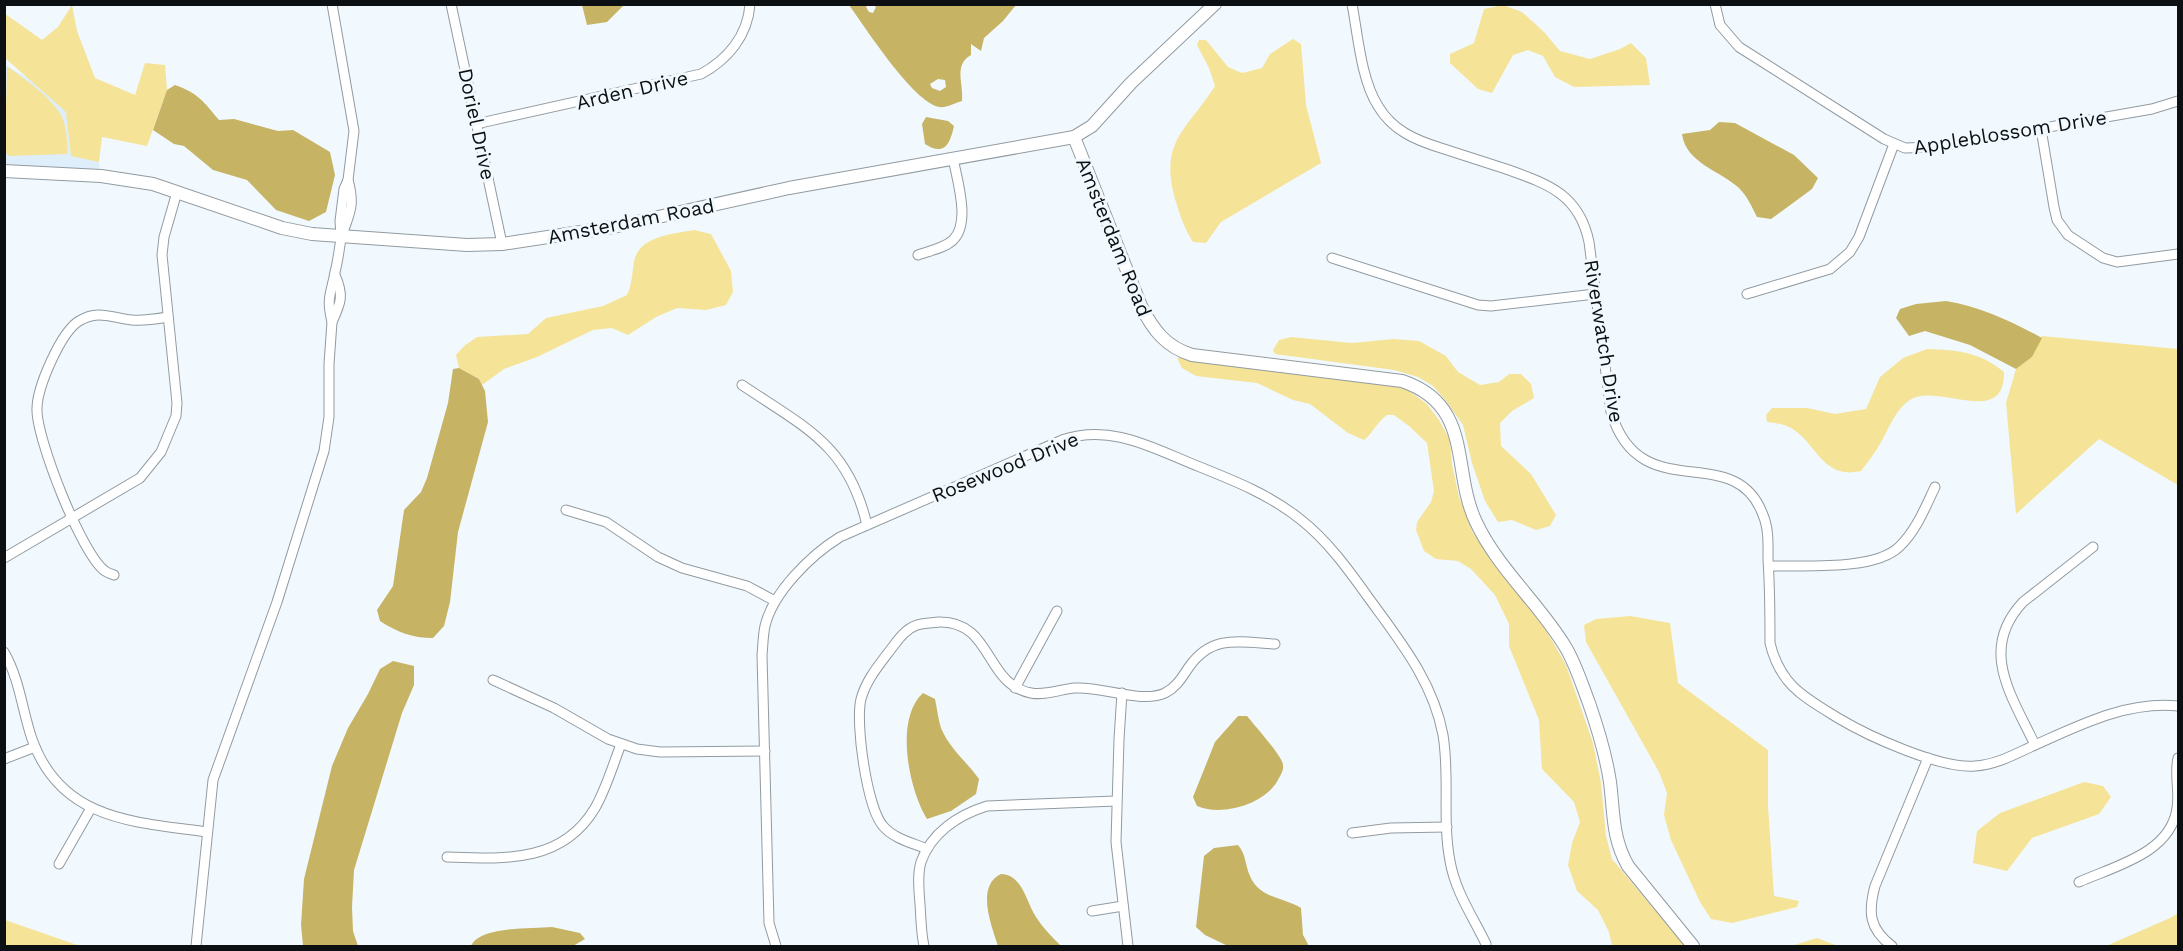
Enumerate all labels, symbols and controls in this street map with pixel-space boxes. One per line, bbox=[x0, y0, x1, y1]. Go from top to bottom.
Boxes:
street label: Arden Drive bbox=[574, 65, 690, 115]
street label: Doriel Drive bbox=[453, 66, 501, 182]
street label: Appleblossom Drive bbox=[1912, 105, 2108, 159]
street label: Amsterdam Road bbox=[1071, 154, 1157, 320]
street label: Amsterdam Road bbox=[546, 193, 716, 249]
street label: Riverwatch Drive bbox=[1579, 258, 1629, 424]
street label: Rosewood Drive bbox=[928, 427, 1082, 507]

